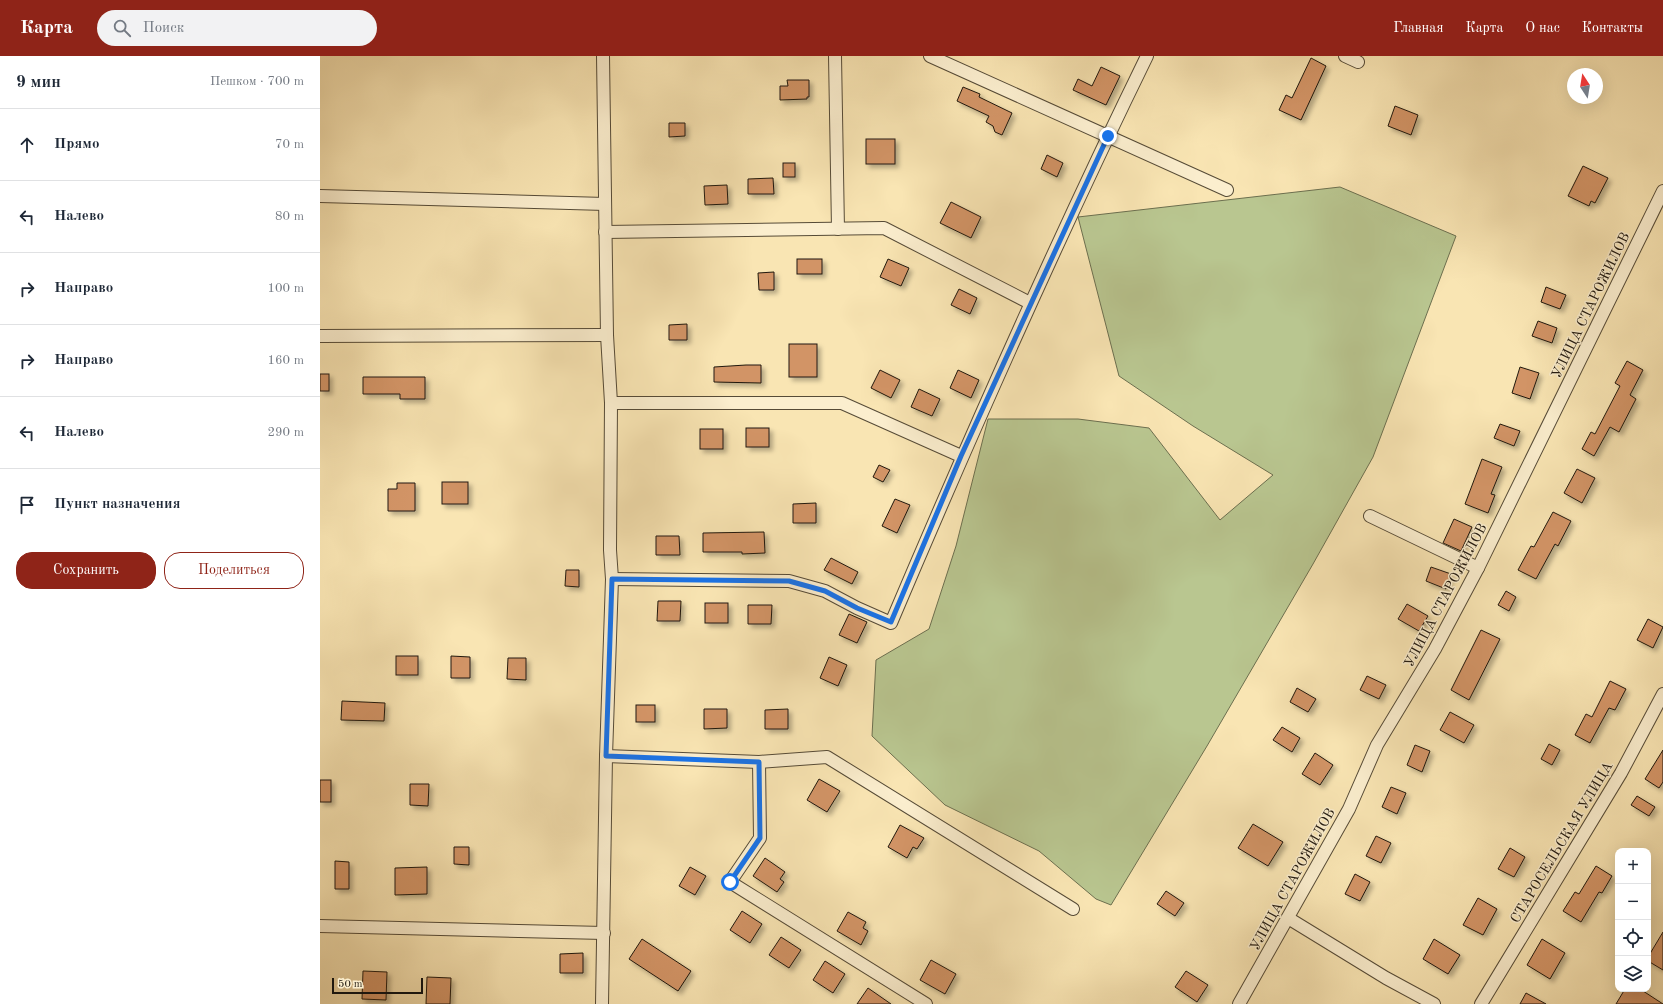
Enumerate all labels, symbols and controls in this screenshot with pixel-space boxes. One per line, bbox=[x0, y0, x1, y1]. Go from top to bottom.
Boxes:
search box bbox=[97, 10, 377, 46]
icon: search bbox=[111, 17, 133, 39]
text: Карта bbox=[20, 19, 73, 38]
text: Поиск bbox=[143, 21, 184, 36]
text: Главная bbox=[1393, 21, 1443, 35]
text: Карта bbox=[1465, 21, 1503, 35]
text: О нас bbox=[1525, 21, 1560, 35]
text: Контакты bbox=[1582, 21, 1643, 35]
north arrow bbox=[1567, 68, 1603, 104]
text: 9 мин bbox=[16, 74, 61, 91]
text: Пешком · 700 m bbox=[210, 75, 304, 88]
route end bbox=[1099, 127, 1117, 145]
icon: ahead bbox=[16, 134, 38, 156]
text: Прямо bbox=[54, 137, 100, 152]
text: 70 m bbox=[275, 138, 304, 151]
icon: left bbox=[16, 206, 38, 228]
text: Налево bbox=[54, 209, 104, 224]
text: 80 m bbox=[275, 210, 304, 223]
street label: УЛИЦА СТАРОЖИЛОВ bbox=[1549, 230, 1632, 381]
icon: right bbox=[16, 278, 38, 300]
text: Направо bbox=[54, 281, 113, 296]
text: 100 m bbox=[267, 282, 304, 295]
icon: right bbox=[16, 350, 38, 372]
text: Направо bbox=[54, 353, 113, 368]
text: 160 m bbox=[267, 354, 304, 367]
icon: left bbox=[16, 422, 38, 444]
text: Налево bbox=[54, 425, 104, 440]
text: 290 m bbox=[267, 426, 304, 439]
icon: arrive bbox=[16, 494, 38, 516]
text: Пункт назначения bbox=[54, 497, 181, 512]
street label: УЛИЦА СТАРОЖИЛОВ bbox=[1402, 521, 1490, 670]
button: Сохранить bbox=[16, 552, 156, 589]
button: Поделиться bbox=[164, 552, 304, 589]
street label: СТАРОСЕЛЬСКАЯ УЛИЦА bbox=[1508, 759, 1616, 926]
street label: УЛИЦА СТАРОЖИЛОВ bbox=[1248, 806, 1338, 953]
map controls bbox=[1615, 848, 1651, 992]
button: + bbox=[1615, 848, 1651, 884]
route start bbox=[721, 873, 739, 891]
button: − bbox=[1615, 884, 1651, 920]
button: locate bbox=[1615, 920, 1651, 956]
button: layers bbox=[1615, 956, 1651, 992]
scale bar bbox=[332, 976, 423, 995]
text: 50 m bbox=[338, 979, 363, 990]

